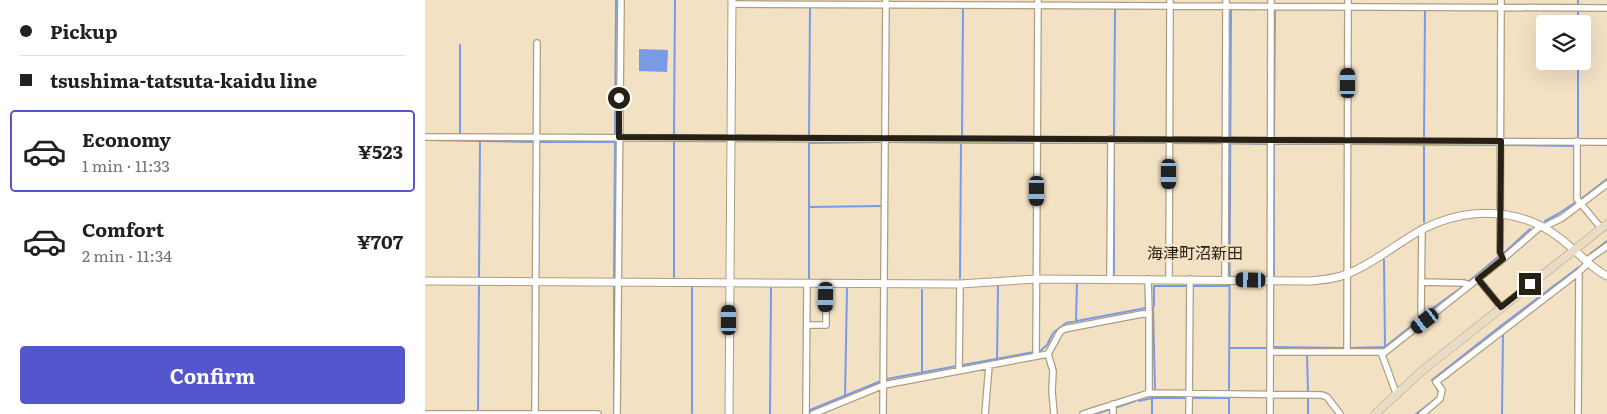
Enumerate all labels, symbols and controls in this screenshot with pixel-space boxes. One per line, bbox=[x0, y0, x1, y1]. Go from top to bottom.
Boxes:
map controls bbox=[1536, 15, 1591, 70]
button: layers bbox=[1536, 15, 1591, 70]
text: Pickup bbox=[50, 17, 118, 45]
text: tsushima-tatsuta-kaidu line bbox=[50, 66, 317, 94]
car bbox=[1340, 68, 1355, 98]
route start bbox=[608, 87, 630, 109]
text: Economy bbox=[82, 125, 171, 153]
icon: car bbox=[22, 129, 67, 174]
text: ¥523 bbox=[358, 137, 403, 165]
text: 1 min · 11:33 bbox=[82, 153, 170, 177]
car bbox=[1161, 159, 1176, 189]
car bbox=[1029, 176, 1044, 206]
text: Comfort bbox=[82, 215, 164, 243]
icon: car bbox=[22, 219, 67, 264]
text: ¥707 bbox=[357, 227, 403, 255]
district label: 海津町沼新田 bbox=[1147, 240, 1243, 264]
text: 2 min · 11:34 bbox=[82, 243, 172, 267]
car bbox=[1235, 272, 1266, 288]
route end bbox=[1519, 273, 1541, 295]
car bbox=[818, 282, 833, 312]
car bbox=[721, 305, 736, 335]
car bbox=[1408, 306, 1441, 336]
button: Confirm bbox=[20, 346, 405, 404]

